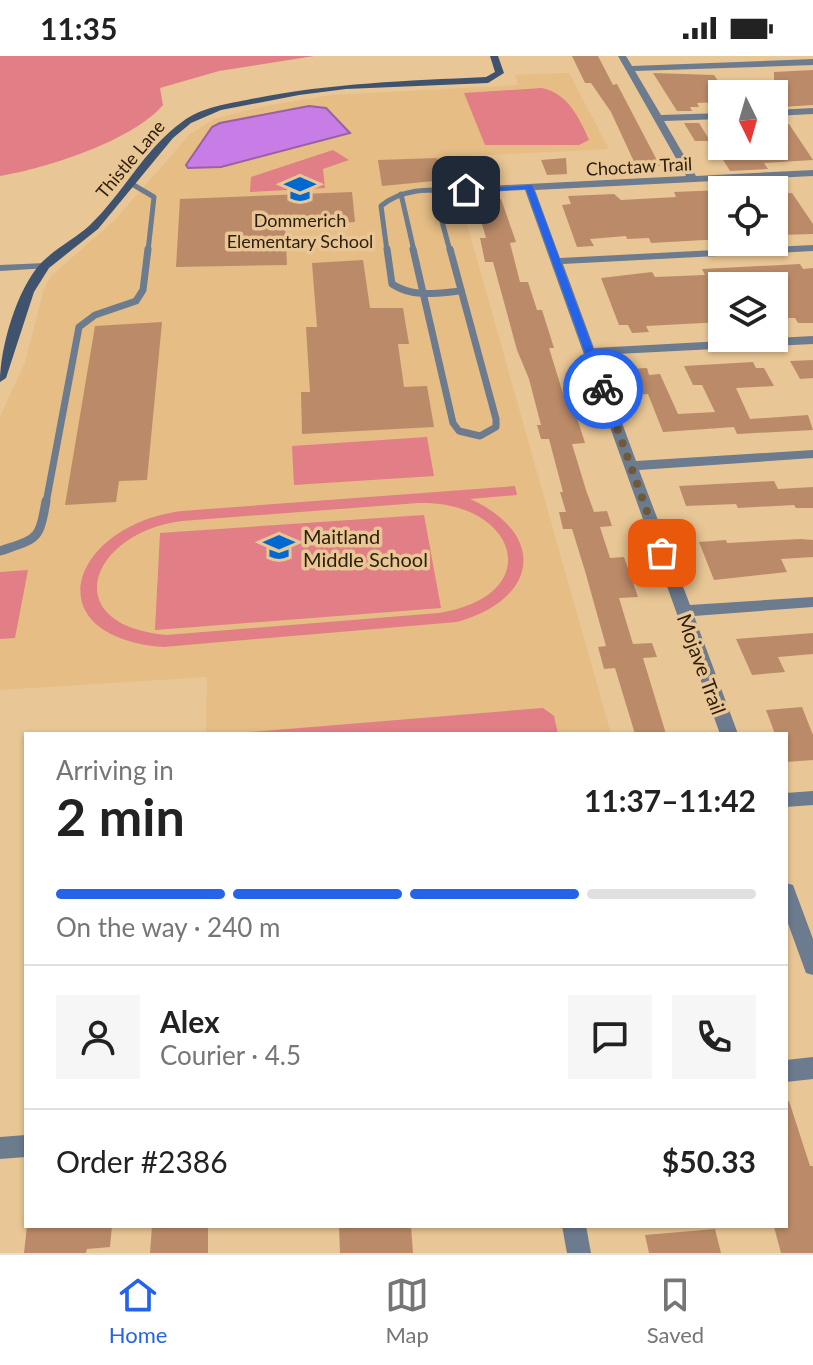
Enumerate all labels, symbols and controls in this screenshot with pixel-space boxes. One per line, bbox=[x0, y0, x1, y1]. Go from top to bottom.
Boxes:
text: 11:35 bbox=[40, 10, 117, 46]
north arrow bbox=[708, 80, 788, 160]
map controls bbox=[708, 80, 788, 352]
street label: Thistle Lane bbox=[91, 115, 169, 203]
street label: Choctaw Trail bbox=[585, 152, 693, 180]
pin bbox=[432, 156, 500, 224]
icon: home bbox=[444, 168, 488, 212]
school or university icon: Dommerich Elementary School bbox=[283, 172, 317, 206]
button: locate bbox=[708, 176, 788, 256]
place label: Dommerich Elementary School bbox=[227, 209, 373, 252]
button: layers bbox=[708, 272, 788, 352]
courier bbox=[563, 349, 643, 429]
icon: bike bbox=[581, 367, 625, 411]
pin bbox=[628, 519, 696, 587]
place label: Maitland Middle School bbox=[303, 524, 428, 571]
school or university icon: Maitland Middle School bbox=[262, 530, 296, 564]
icon: bag bbox=[640, 531, 684, 575]
street label: Mojave Trail bbox=[673, 610, 731, 718]
text: Arriving in bbox=[56, 754, 174, 786]
text: 11:37–11:42 bbox=[584, 782, 756, 818]
text: 2 min bbox=[56, 785, 185, 847]
text: On the way · 240 m bbox=[56, 911, 280, 943]
button: person bbox=[56, 995, 140, 1079]
button: chat bbox=[568, 995, 652, 1079]
button: phone bbox=[672, 995, 756, 1079]
text: Alex bbox=[160, 1003, 220, 1039]
text: Courier · 4.5 bbox=[160, 1039, 301, 1071]
text: Order #2386 bbox=[56, 1143, 228, 1179]
text: $50.33 bbox=[662, 1143, 756, 1179]
tab: Home bbox=[109, 1273, 167, 1348]
tab: Map bbox=[385, 1273, 429, 1348]
tab: Saved bbox=[647, 1273, 704, 1348]

